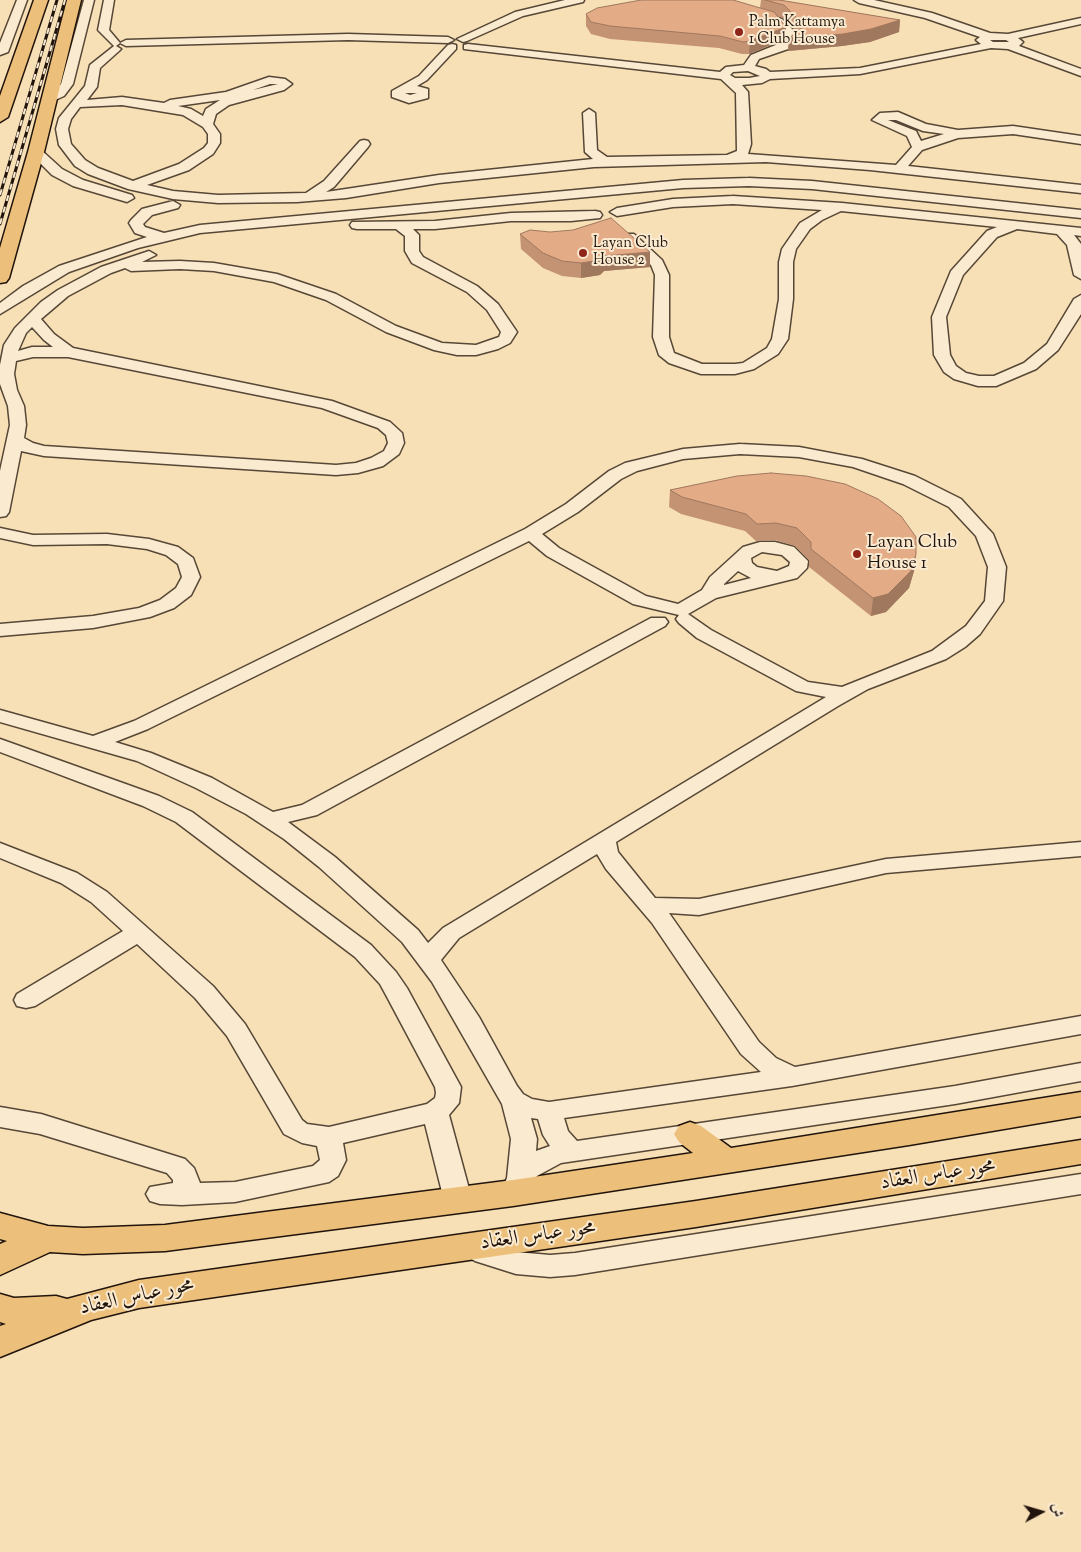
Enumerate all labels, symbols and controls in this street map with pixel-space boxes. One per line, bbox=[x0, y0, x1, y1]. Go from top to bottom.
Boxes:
place label: Palm Kattamya 1 Club House bbox=[749, 14, 845, 49]
marker: Palm Kattamya 1 Club House bbox=[733, 26, 745, 38]
place label: Layan Club House 2 bbox=[593, 235, 668, 270]
marker: Layan Club House 2 bbox=[577, 247, 589, 259]
place label: Layan Club House 1 bbox=[867, 533, 957, 576]
marker: Layan Club House 1 bbox=[851, 548, 863, 560]
street label: محور عباس العقاد bbox=[879, 1154, 997, 1198]
street label: محور عباس العقاد bbox=[479, 1216, 597, 1258]
street label: محور عباس العقاد bbox=[78, 1274, 196, 1322]
north arrow bbox=[1016, 1487, 1066, 1537]
text: ش bbox=[1045, 1502, 1067, 1518]

